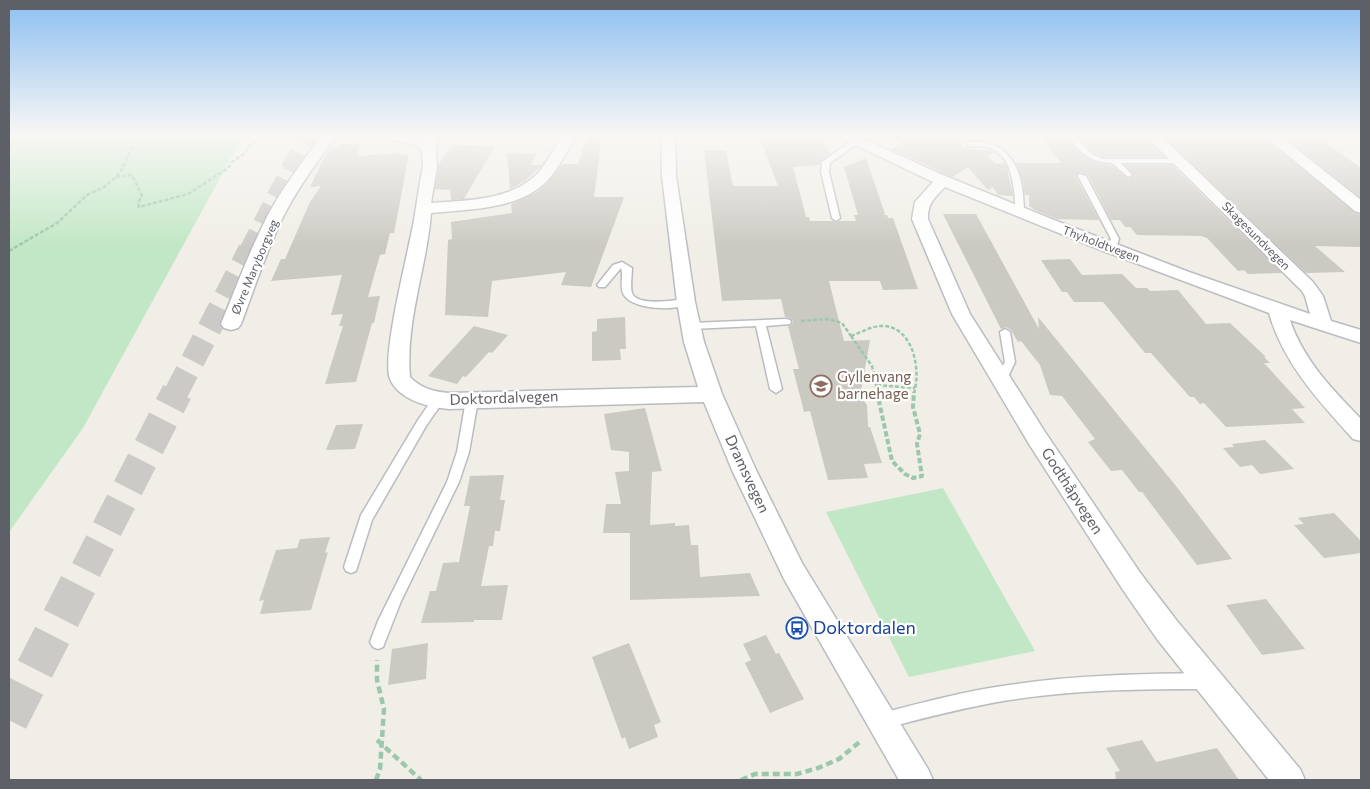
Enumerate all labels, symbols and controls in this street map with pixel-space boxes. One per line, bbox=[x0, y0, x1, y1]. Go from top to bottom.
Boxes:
street label: Skagesundvegen bbox=[1220, 198, 1294, 272]
street label: Øvre Maryborgveg bbox=[228, 216, 281, 316]
street label: Thyholdtvegen bbox=[1061, 222, 1142, 264]
place label: Gyllenvang barnehage bbox=[837, 367, 912, 402]
school or university icon: Gyllenvang barnehage bbox=[809, 374, 833, 398]
street label: Doktordalvegen bbox=[449, 386, 559, 408]
street label: Dramsvegen bbox=[722, 432, 774, 516]
street label: Godthåpvegen bbox=[1038, 444, 1108, 537]
bus stop icon: Doktordalen bbox=[785, 616, 809, 640]
place label: Doktordalen bbox=[813, 616, 916, 638]

